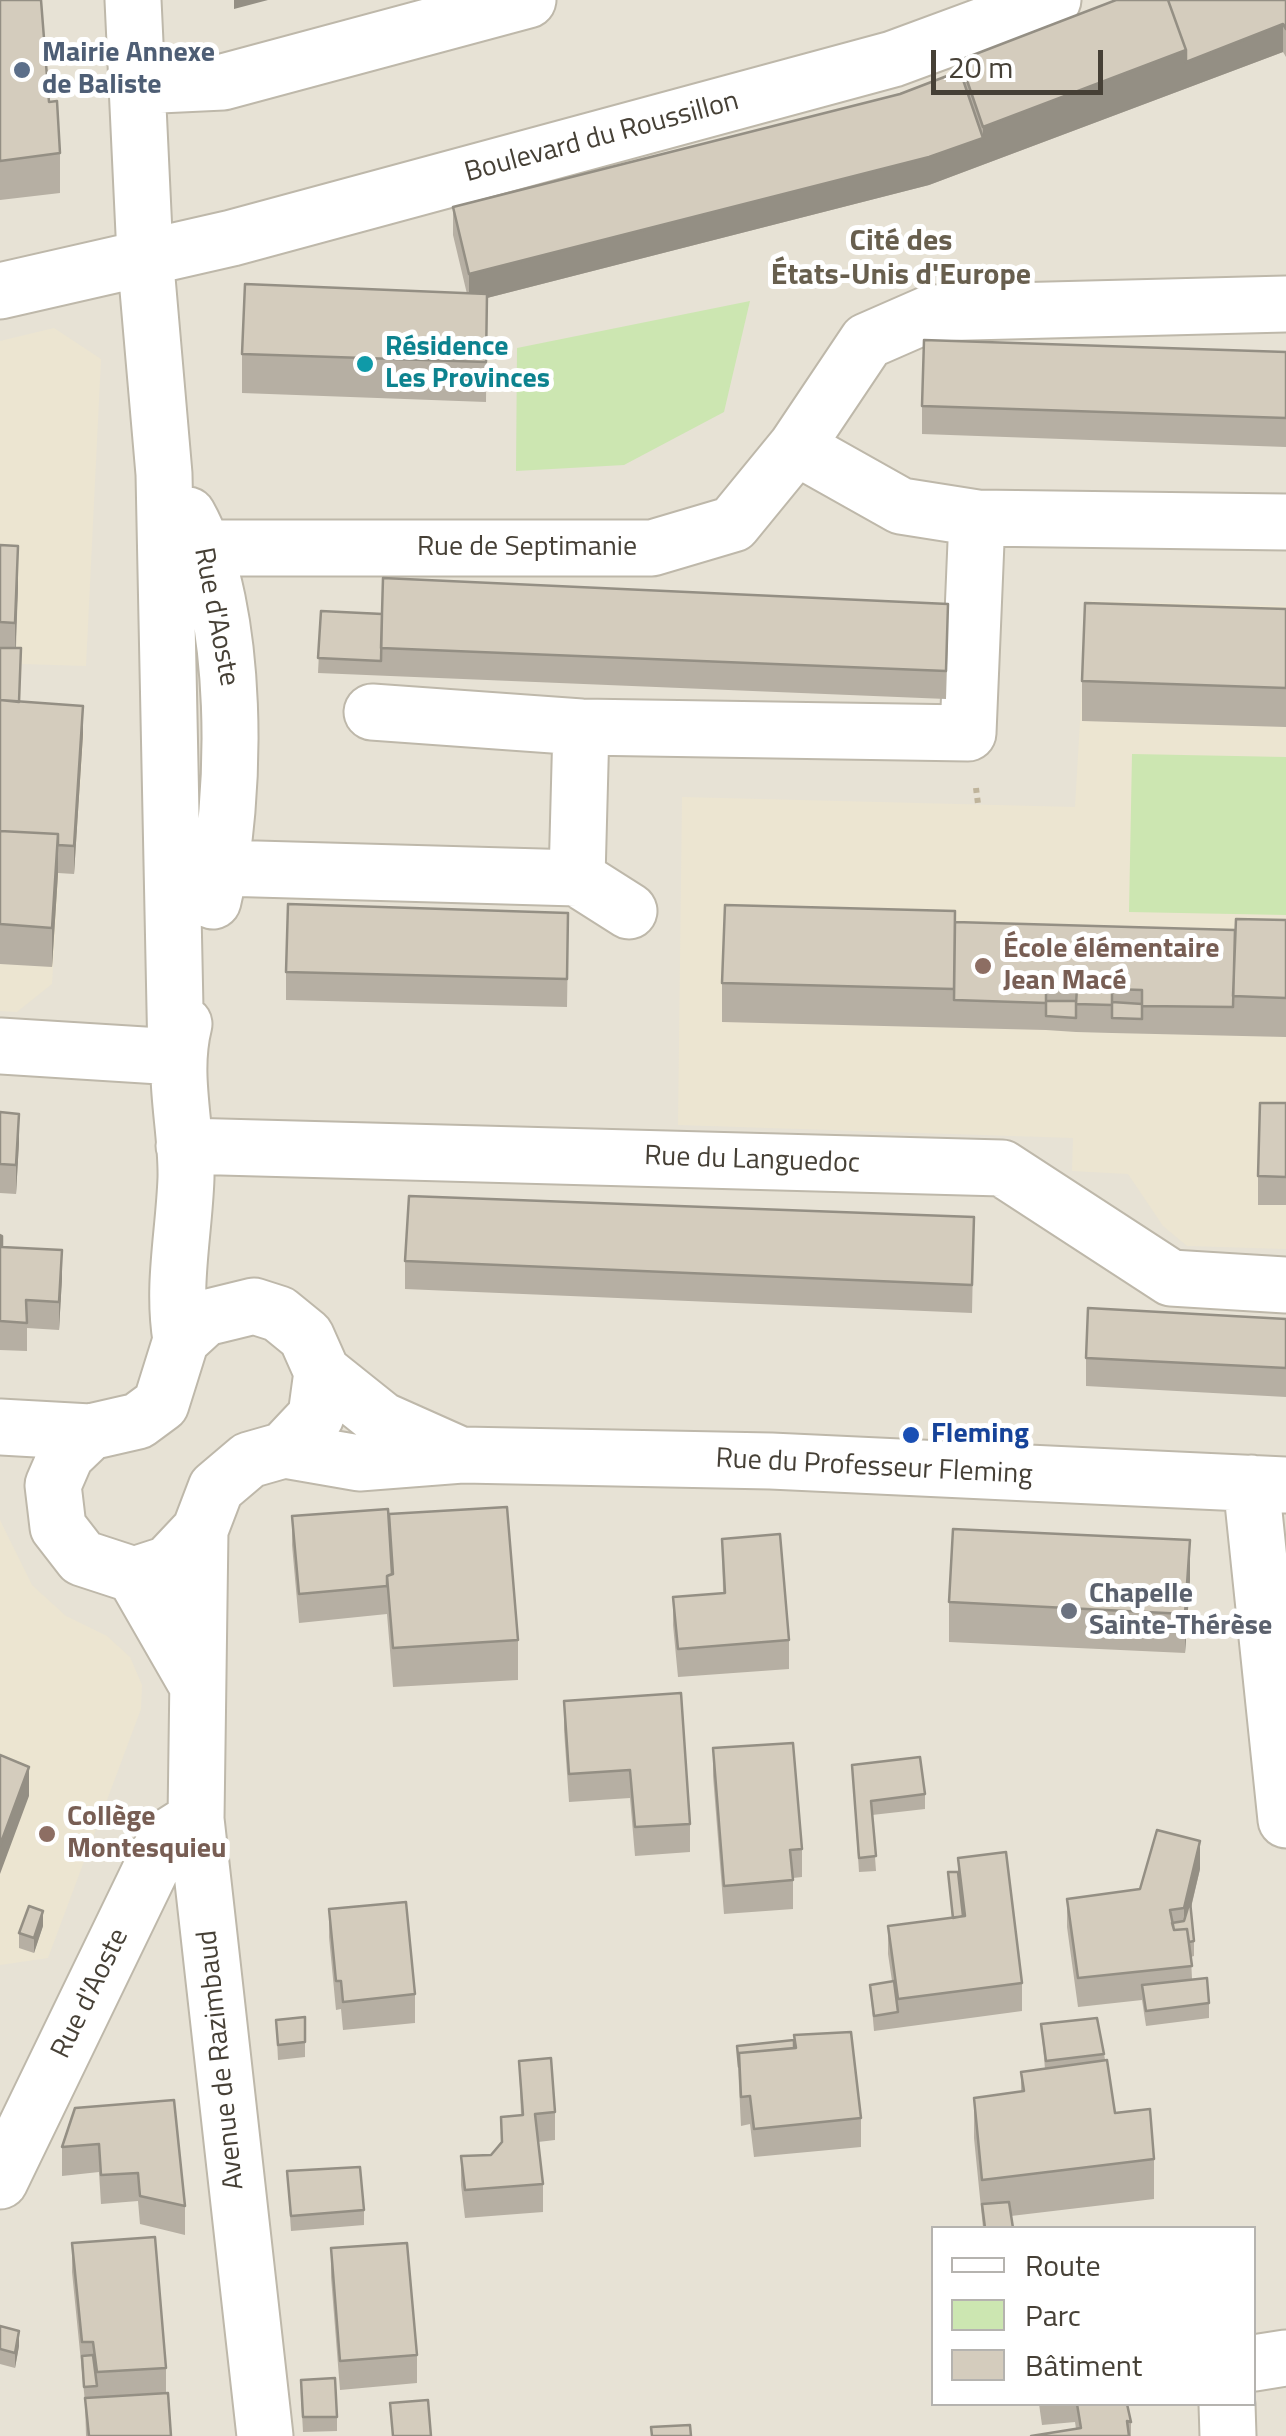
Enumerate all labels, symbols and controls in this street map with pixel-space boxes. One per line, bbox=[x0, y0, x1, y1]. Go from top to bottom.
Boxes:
scale bar bbox=[936, 30, 1108, 92]
place label: Mairie Annexe de Baliste bbox=[42, 37, 215, 103]
text: 20 m bbox=[948, 44, 1013, 90]
marker: Mairie Annexe de Baliste bbox=[11, 59, 33, 81]
street label: Boulevard du Roussillon bbox=[461, 85, 743, 191]
district label: Cité des États-Unis d'Europe bbox=[771, 225, 1031, 296]
place label: Résidence Les Provinces bbox=[385, 331, 550, 397]
marker: Résidence Les Provinces bbox=[354, 353, 376, 375]
street label: Rue de Septimanie bbox=[417, 531, 637, 565]
street label: Rue d'Aoste bbox=[185, 545, 245, 689]
place label: École élémentaire Jean Macé bbox=[1003, 933, 1219, 999]
marker: École élémentaire Jean Macé bbox=[972, 955, 994, 977]
street label: Rue du Languedoc bbox=[644, 1140, 860, 1182]
place label: Fleming bbox=[931, 1418, 1029, 1452]
marker: Fleming bbox=[900, 1424, 922, 1446]
street label: Rue du Professeur Fleming bbox=[715, 1443, 1033, 1493]
place label: Chapelle Sainte-Thérèse bbox=[1089, 1578, 1272, 1644]
marker: Chapelle Sainte-Thérèse bbox=[1058, 1600, 1080, 1622]
place label: Collège Montesquieu bbox=[67, 1801, 227, 1867]
marker: Collège Montesquieu bbox=[36, 1823, 58, 1845]
street label: Rue d'Aoste bbox=[45, 1924, 137, 2064]
street label: Avenue de Razimbaud bbox=[192, 1929, 252, 2191]
legend bbox=[931, 2226, 1256, 2406]
text: Route bbox=[1025, 2242, 1101, 2288]
text: Parc bbox=[1025, 2292, 1081, 2338]
text: Bâtiment bbox=[1025, 2342, 1142, 2388]

